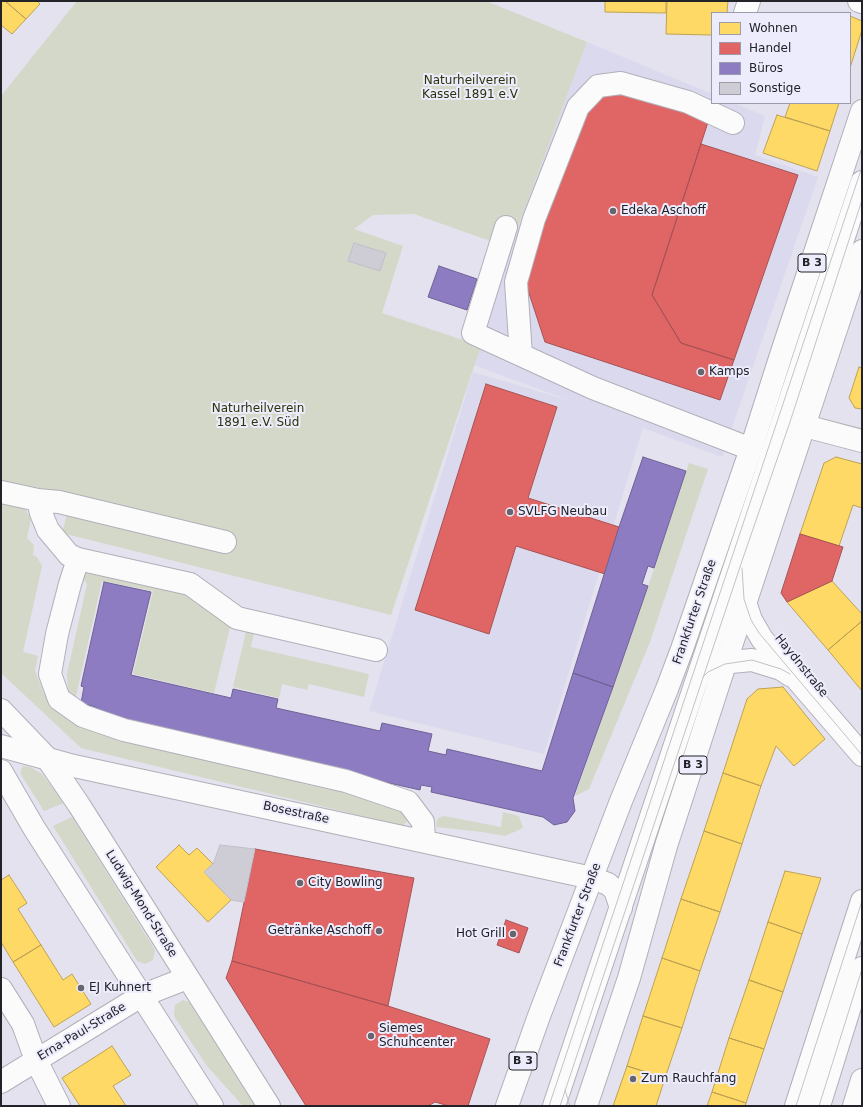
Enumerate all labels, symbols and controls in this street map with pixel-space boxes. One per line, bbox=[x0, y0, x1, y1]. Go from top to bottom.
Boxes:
legend bbox=[711, 12, 851, 104]
text: Wohnen bbox=[749, 21, 798, 35]
text: Handel bbox=[749, 41, 791, 55]
text: Büros bbox=[749, 61, 783, 75]
park label: Naturheilverein Kassel 1891 e.V bbox=[422, 74, 518, 102]
text: Sonstige bbox=[749, 81, 801, 95]
place label: Edeka Aschoff bbox=[621, 204, 706, 218]
marker: Edeka Aschoff bbox=[608, 206, 618, 216]
road number: B 3 bbox=[798, 254, 826, 272]
place label: Kamps bbox=[709, 365, 750, 379]
marker: Kamps bbox=[696, 367, 706, 377]
park label: Naturheilverein 1891 e.V. Süd bbox=[212, 402, 304, 430]
place label: SVLFG Neubau bbox=[518, 505, 607, 519]
marker: SVLFG Neubau bbox=[505, 507, 515, 517]
street label: Frankfurter Straße bbox=[670, 558, 720, 666]
street label: Haydnstraße bbox=[771, 632, 831, 700]
road number: B 3 bbox=[679, 756, 707, 774]
street label: Bosestraße bbox=[262, 799, 330, 827]
street label: Ludwig-Mond-Straße bbox=[102, 848, 180, 960]
street label: Frankfurter Straße bbox=[552, 861, 604, 969]
place label: City Bowling bbox=[308, 876, 383, 890]
marker: City Bowling bbox=[295, 878, 305, 888]
place label: Getränke Aschoff bbox=[268, 924, 371, 938]
marker: Getränke Aschoff bbox=[374, 926, 384, 936]
place label: Hot Grill bbox=[456, 927, 505, 941]
marker: Hot Grill bbox=[508, 929, 518, 939]
place label: EJ Kuhnert bbox=[89, 981, 151, 995]
marker: EJ Kuhnert bbox=[76, 983, 86, 993]
street label: Erna-Paul-Straße bbox=[35, 1000, 129, 1064]
place label: Siemes Schuhcenter bbox=[379, 1022, 455, 1050]
marker: Siemes Schuhcenter bbox=[366, 1031, 376, 1041]
road number: B 3 bbox=[509, 1052, 537, 1070]
place label: Zum Rauchfang bbox=[641, 1072, 736, 1086]
marker: Zum Rauchfang bbox=[628, 1074, 638, 1084]

